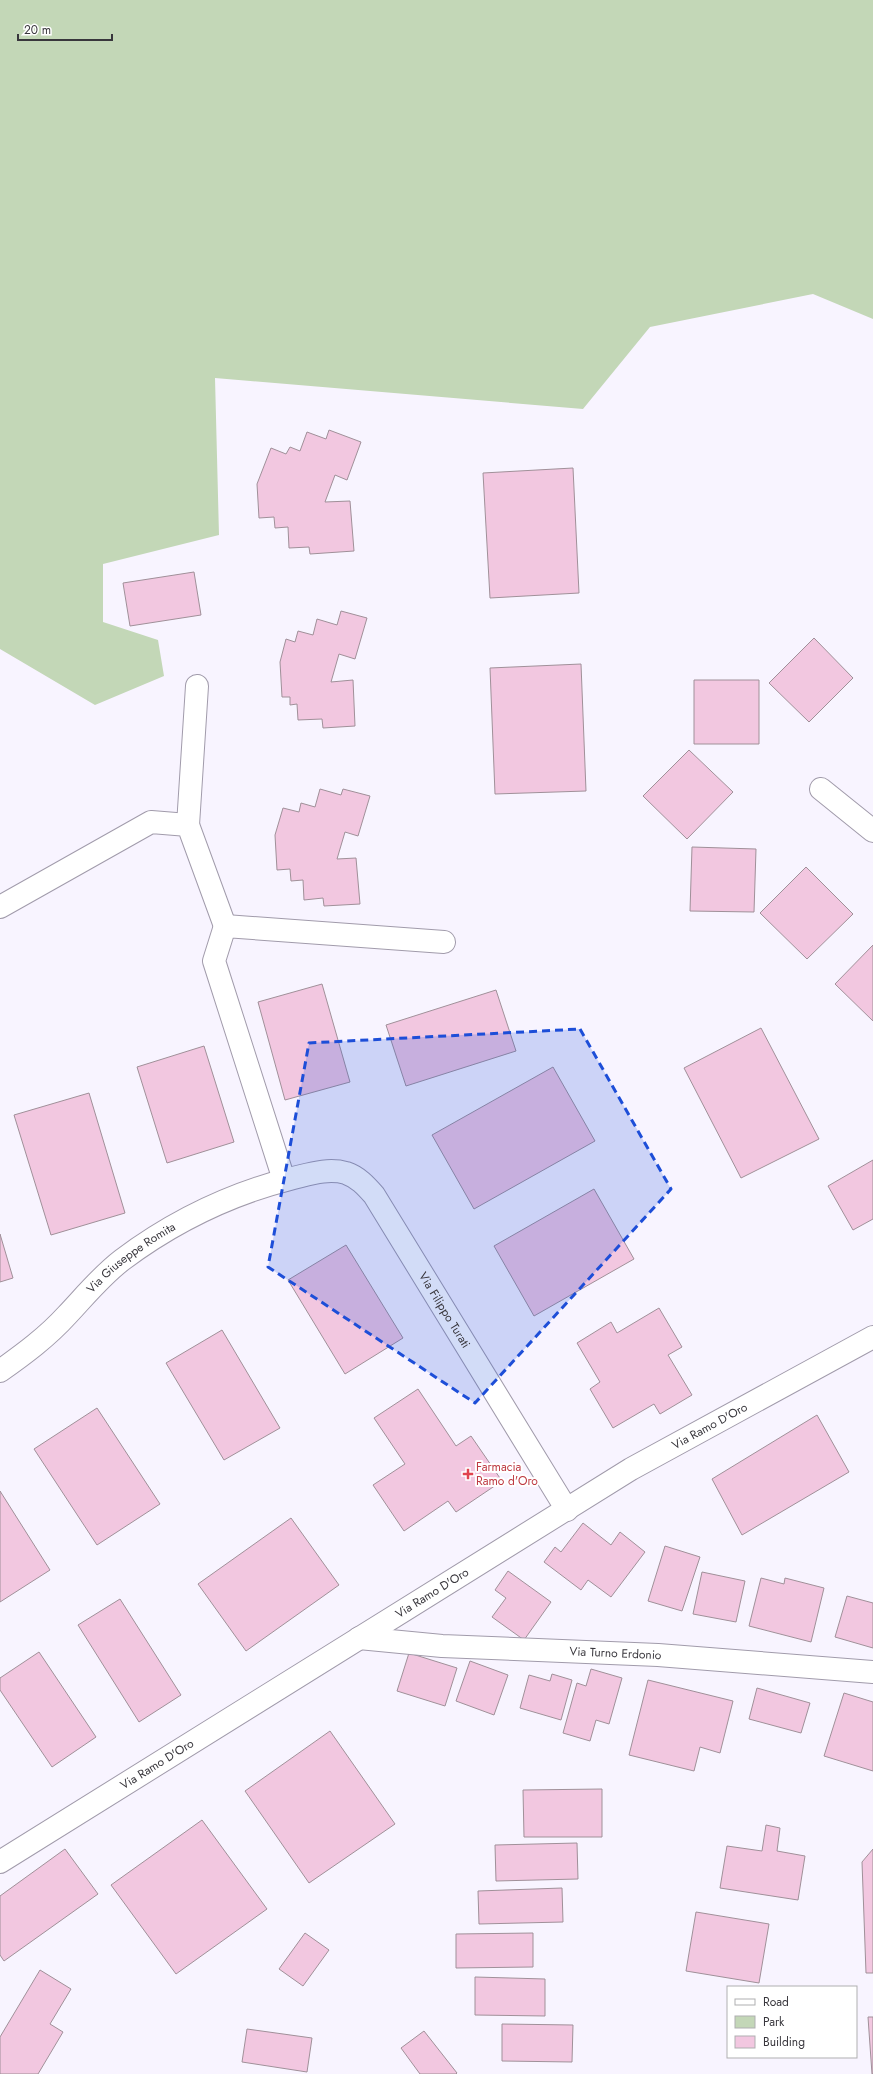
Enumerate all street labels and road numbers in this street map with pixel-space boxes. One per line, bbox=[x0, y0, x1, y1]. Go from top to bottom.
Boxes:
street label: Via Giuseppe Romita bbox=[82, 1218, 179, 1297]
street label: Via Filippo Turati bbox=[414, 1269, 475, 1351]
street label: Via Ramo D'Oro bbox=[669, 1398, 751, 1454]
street label: Via Ramo D'Oro bbox=[392, 1563, 473, 1623]
street label: Via Turno Erdonio bbox=[569, 1642, 663, 1664]
street label: Via Ramo D'Oro bbox=[117, 1734, 198, 1794]

